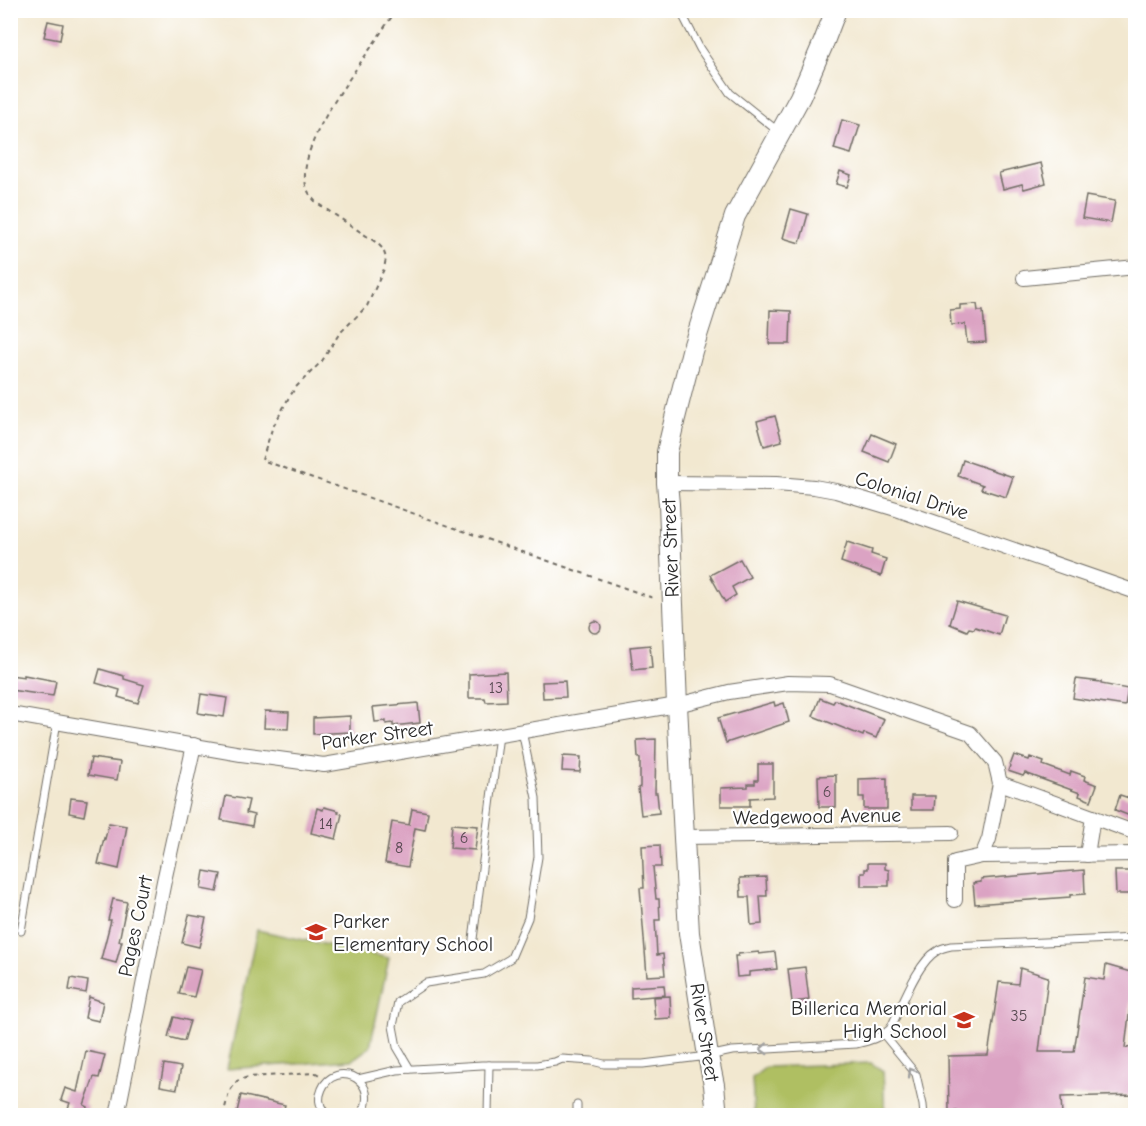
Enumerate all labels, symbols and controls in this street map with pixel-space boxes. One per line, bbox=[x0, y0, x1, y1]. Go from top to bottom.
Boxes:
street label: Colonial Drive bbox=[852, 466, 971, 525]
street label: River Street bbox=[657, 497, 684, 598]
house number: 13 bbox=[489, 679, 503, 697]
street label: Parker Street bbox=[320, 716, 436, 755]
house number: 6 bbox=[823, 783, 831, 801]
street label: Wedgewood Avenue bbox=[733, 804, 901, 829]
house number: 14 bbox=[319, 815, 333, 833]
house number: 6 bbox=[460, 829, 468, 847]
house number: 8 bbox=[395, 839, 403, 857]
street label: Pages Court bbox=[114, 872, 158, 979]
place label: Parker Elementary School bbox=[333, 910, 493, 956]
school or university icon: Parker Elementary School bbox=[304, 920, 328, 944]
street label: River Street bbox=[685, 981, 724, 1084]
place label: Billerica Memorial High School bbox=[791, 997, 947, 1043]
house number: 35 bbox=[1011, 1007, 1027, 1025]
school or university icon: Billerica Memorial High School bbox=[952, 1008, 976, 1032]
one-way arrow bbox=[759, 1042, 768, 1055]
one-way arrow bbox=[908, 1067, 919, 1078]

